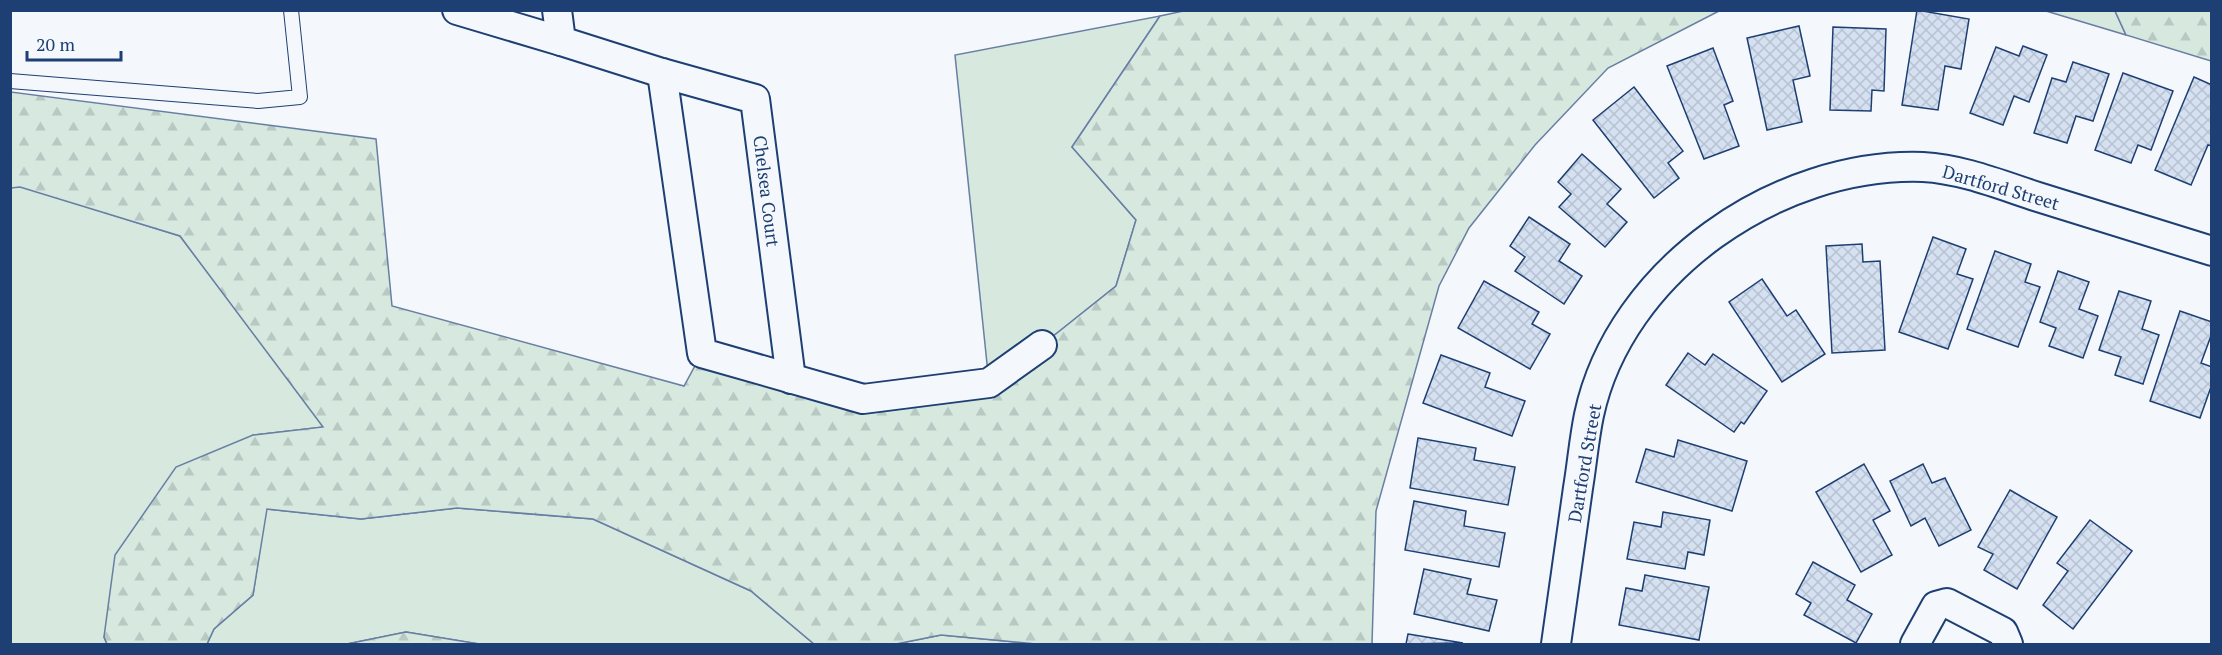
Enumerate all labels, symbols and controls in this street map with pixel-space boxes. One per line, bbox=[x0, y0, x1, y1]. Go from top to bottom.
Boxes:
scale bar bbox=[27, 24, 122, 62]
text: 20 m bbox=[36, 32, 76, 56]
street label: Chelsea Court bbox=[748, 134, 786, 248]
street label: Dartford Street bbox=[1940, 159, 2063, 215]
street label: Dartford Street bbox=[1562, 401, 1606, 524]

